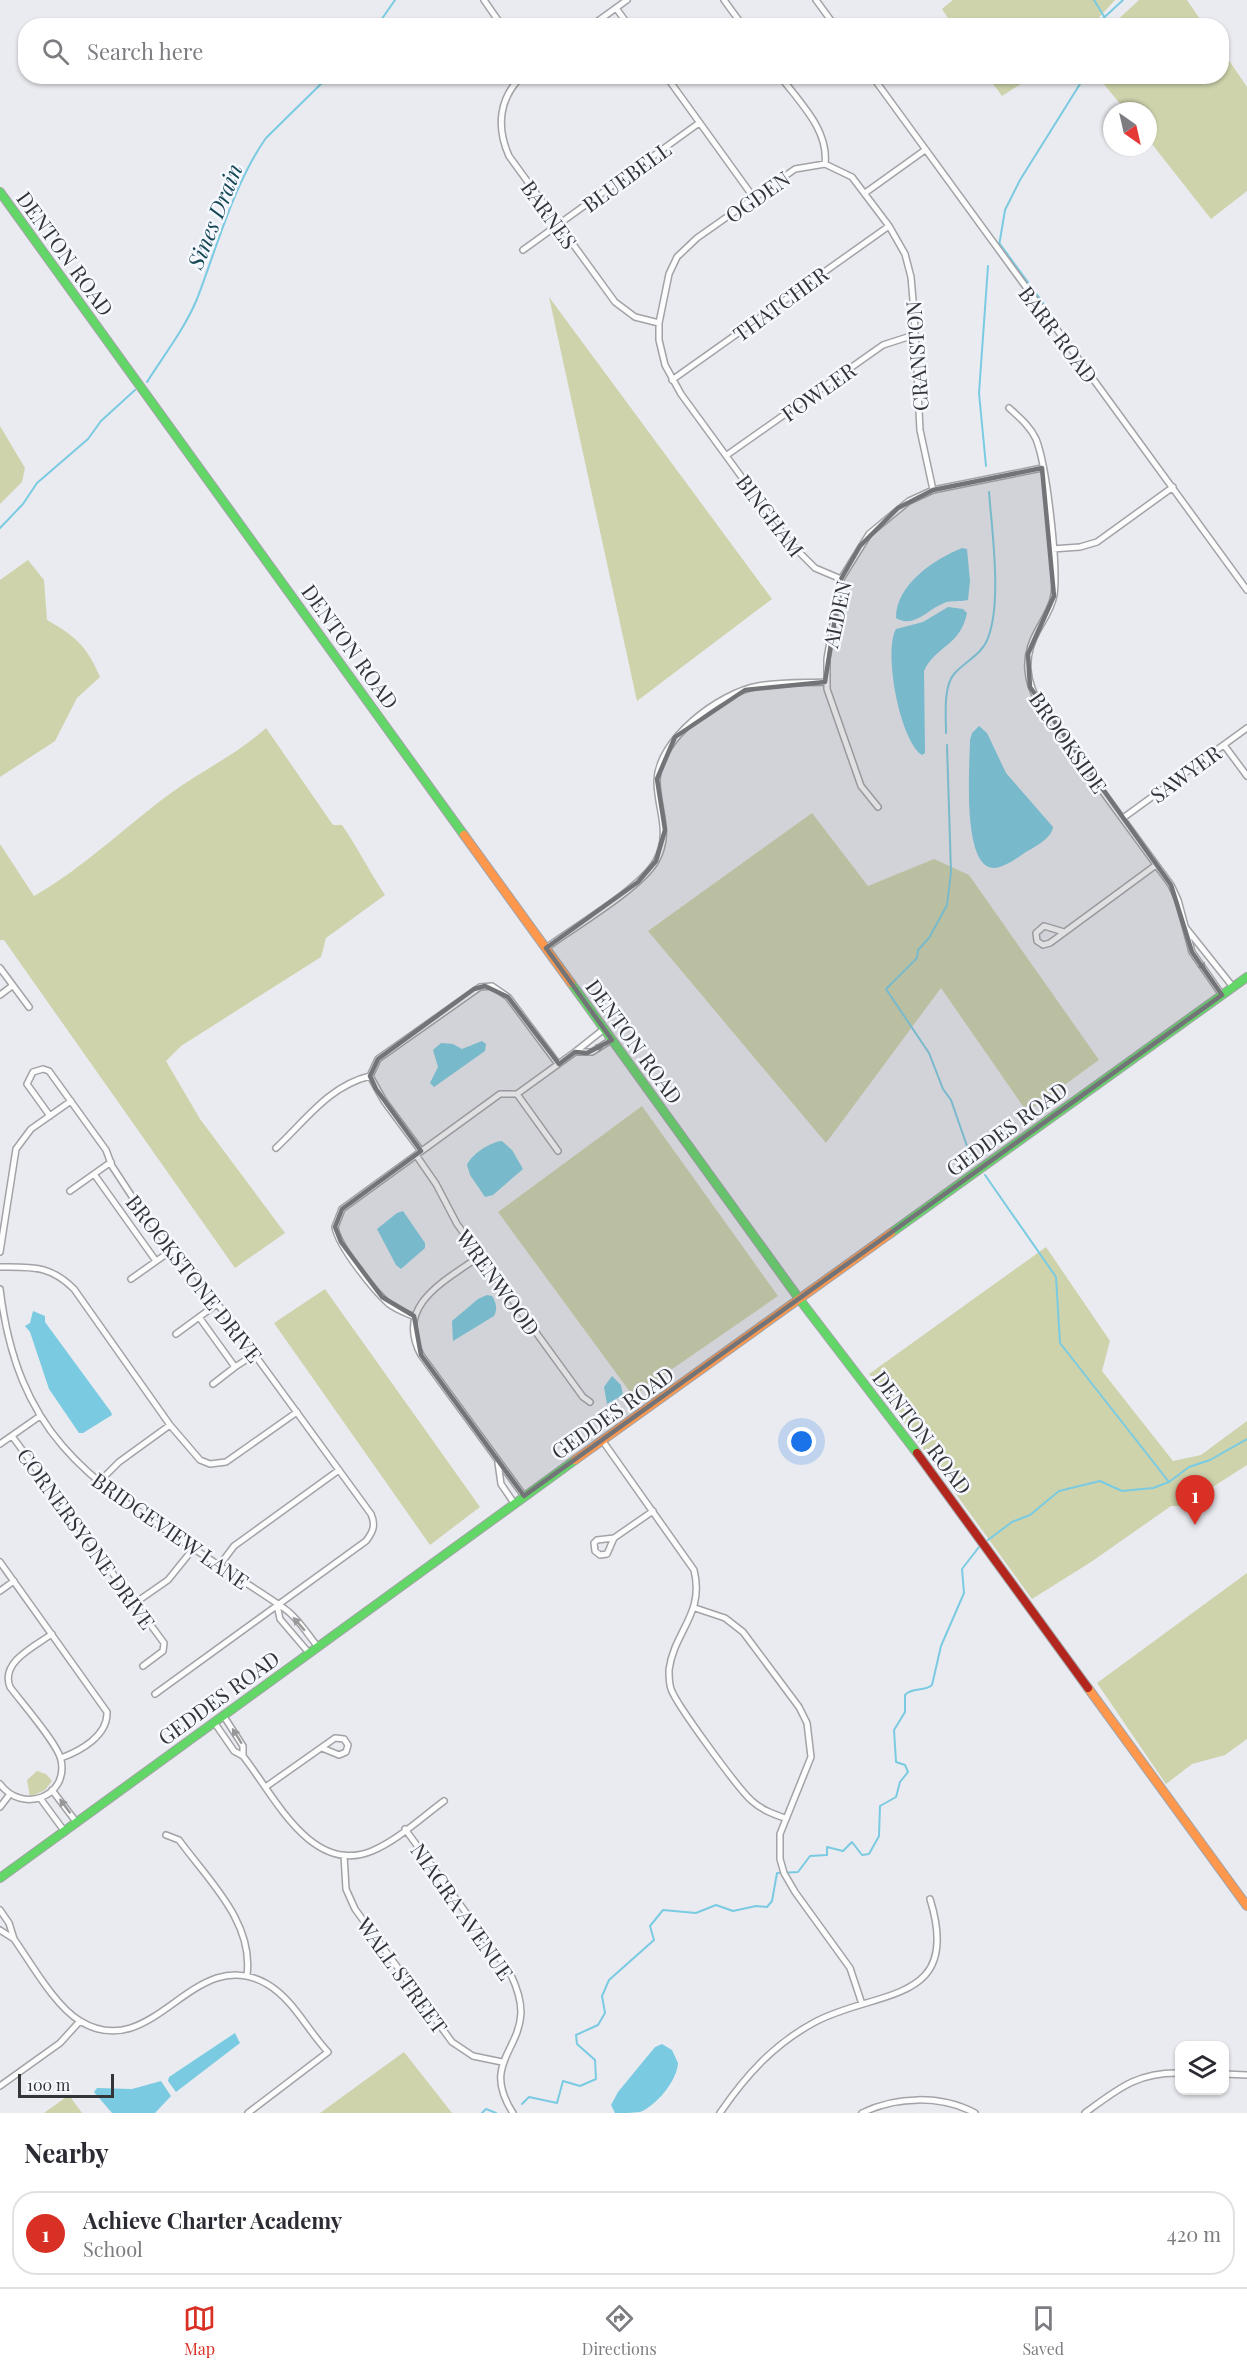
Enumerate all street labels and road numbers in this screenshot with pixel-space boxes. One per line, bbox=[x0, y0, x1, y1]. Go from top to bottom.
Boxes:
street label: BLUEBELL bbox=[576, 134, 676, 218]
street label: OGDEN bbox=[719, 164, 795, 228]
street label: BARNES bbox=[516, 174, 584, 254]
street label: DENTON ROAD bbox=[11, 185, 121, 321]
street label: THATCHER bbox=[727, 259, 833, 347]
street label: BARR ROAD bbox=[1013, 280, 1105, 388]
street label: CRANSTON bbox=[898, 300, 934, 412]
street label: FOWLER bbox=[775, 355, 861, 427]
street label: BINGHAM bbox=[731, 468, 811, 562]
street label: DENTON ROAD bbox=[296, 578, 406, 714]
street label: ALDEN bbox=[815, 578, 857, 651]
street label: BROOKSIDE bbox=[1024, 686, 1114, 798]
street label: SAWYER bbox=[1144, 738, 1226, 808]
street label: DENTON ROAD bbox=[580, 973, 690, 1109]
street label: GEDDES ROAD bbox=[940, 1074, 1072, 1182]
street label: BROOKSTONE DRIVE bbox=[121, 1188, 269, 1368]
street label: WRENWOOD bbox=[450, 1222, 547, 1341]
street label: GEDDES ROAD bbox=[545, 1359, 679, 1465]
street label: DENTON ROAD bbox=[867, 1365, 979, 1499]
street label: CORNERSYONE DRIVE bbox=[12, 1442, 162, 1634]
street label: BRIDGEVIEW LANE bbox=[87, 1465, 255, 1595]
street label: GEDDES ROAD bbox=[152, 1643, 284, 1751]
street label: NIAGRA AVENUE bbox=[405, 1837, 521, 1985]
street label: WALL STREET bbox=[351, 1910, 455, 2039]

